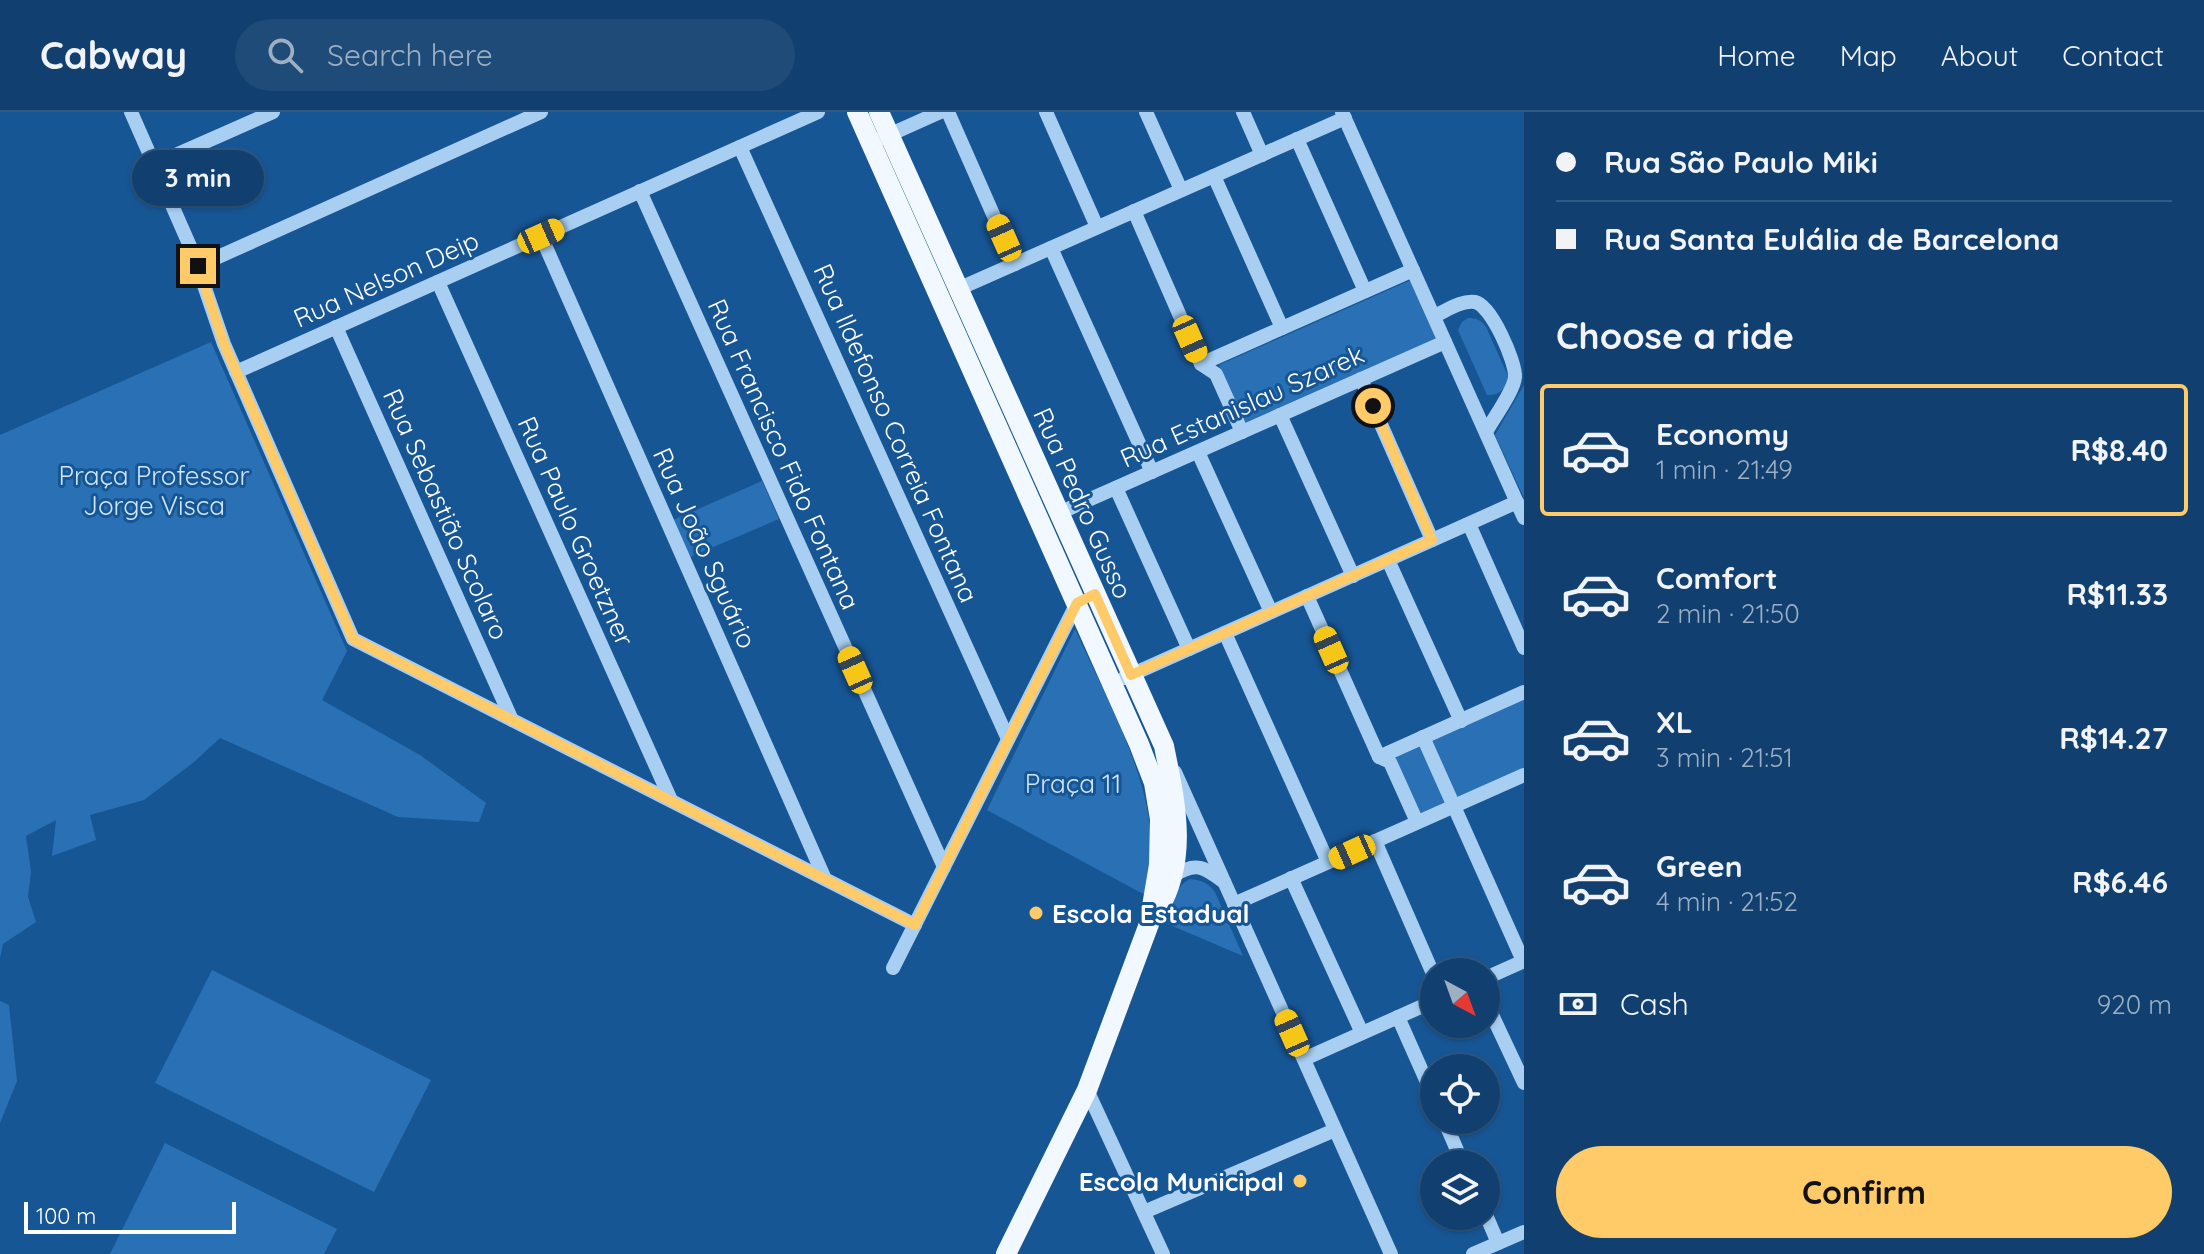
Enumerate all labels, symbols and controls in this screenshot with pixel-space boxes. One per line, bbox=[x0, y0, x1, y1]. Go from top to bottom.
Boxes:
search box bbox=[235, 19, 795, 91]
text: Cabway bbox=[40, 31, 187, 79]
icon: search bbox=[263, 33, 307, 77]
text: Search here bbox=[327, 36, 493, 74]
text: Home bbox=[1717, 38, 1796, 73]
text: Map bbox=[1840, 38, 1897, 73]
text: About bbox=[1941, 38, 2018, 73]
text: Contact bbox=[2062, 38, 2164, 73]
text: Rua São Paulo Miki bbox=[1604, 143, 1878, 181]
callout: 3 min bbox=[132, 150, 264, 206]
text: 3 min bbox=[165, 161, 231, 194]
car bbox=[983, 211, 1025, 265]
car bbox=[514, 215, 568, 257]
text: Rua Santa Eulália de Barcelona bbox=[1604, 220, 2059, 258]
street label: Rua Nelson Deip bbox=[288, 223, 484, 335]
route end bbox=[180, 248, 216, 284]
street label: Rua Ildefonso Correia Fontana bbox=[806, 259, 986, 607]
street label: Rua Francisco Fido Fontana bbox=[700, 294, 868, 614]
car bbox=[1169, 312, 1211, 366]
text: Choose a ride bbox=[1556, 313, 1794, 358]
street label: Rua Estanislau Szarek bbox=[1115, 337, 1369, 475]
street label: Rua Sebastião Scolaro bbox=[376, 383, 516, 645]
route start bbox=[1355, 388, 1391, 424]
street label: Rua Pedro Gusso bbox=[1026, 402, 1140, 604]
street label: Rua Paulo Groetzner bbox=[511, 411, 641, 651]
icon: car bbox=[1560, 414, 1632, 486]
text: Economy bbox=[1656, 415, 1789, 453]
text: R$8.40 bbox=[2070, 431, 2168, 469]
street label: Rua João Sguário bbox=[646, 442, 764, 654]
text: 1 min · 21:49 bbox=[1656, 453, 1793, 486]
park label: Praça Professor Jorge Visca bbox=[58, 459, 250, 522]
icon: car bbox=[1560, 558, 1632, 630]
text: Comfort bbox=[1656, 559, 1777, 597]
text: R$11.33 bbox=[2066, 575, 2168, 613]
text: 2 min · 21:50 bbox=[1656, 597, 1800, 630]
car bbox=[1310, 623, 1352, 677]
car bbox=[834, 643, 876, 697]
icon: car bbox=[1560, 702, 1632, 774]
text: XL bbox=[1656, 703, 1693, 741]
text: R$14.27 bbox=[2059, 719, 2168, 757]
text: 3 min · 21:51 bbox=[1656, 741, 1793, 774]
park label: Praça 11 bbox=[1025, 767, 1121, 800]
car bbox=[1325, 831, 1379, 873]
icon: car bbox=[1560, 846, 1632, 918]
text: Green bbox=[1656, 847, 1743, 885]
text: R$6.46 bbox=[2072, 863, 2168, 901]
text: 4 min · 21:52 bbox=[1656, 885, 1798, 918]
place label: Escola Estadual bbox=[1052, 897, 1250, 930]
marker: Escola Estadual bbox=[1027, 904, 1045, 922]
north arrow bbox=[1420, 958, 1500, 1038]
map controls bbox=[1420, 958, 1500, 1230]
icon: cash bbox=[1556, 982, 1600, 1026]
text: Cash bbox=[1620, 985, 1689, 1023]
text: 920 m bbox=[2097, 988, 2172, 1021]
car bbox=[1271, 1006, 1313, 1060]
button: locate bbox=[1420, 1054, 1500, 1134]
button: Confirm bbox=[1556, 1146, 2172, 1238]
button: layers bbox=[1420, 1150, 1500, 1230]
place label: Escola Municipal bbox=[1079, 1165, 1284, 1198]
marker: Escola Municipal bbox=[1291, 1172, 1309, 1190]
scale bar bbox=[24, 1198, 236, 1234]
text: 100 m bbox=[36, 1202, 96, 1230]

